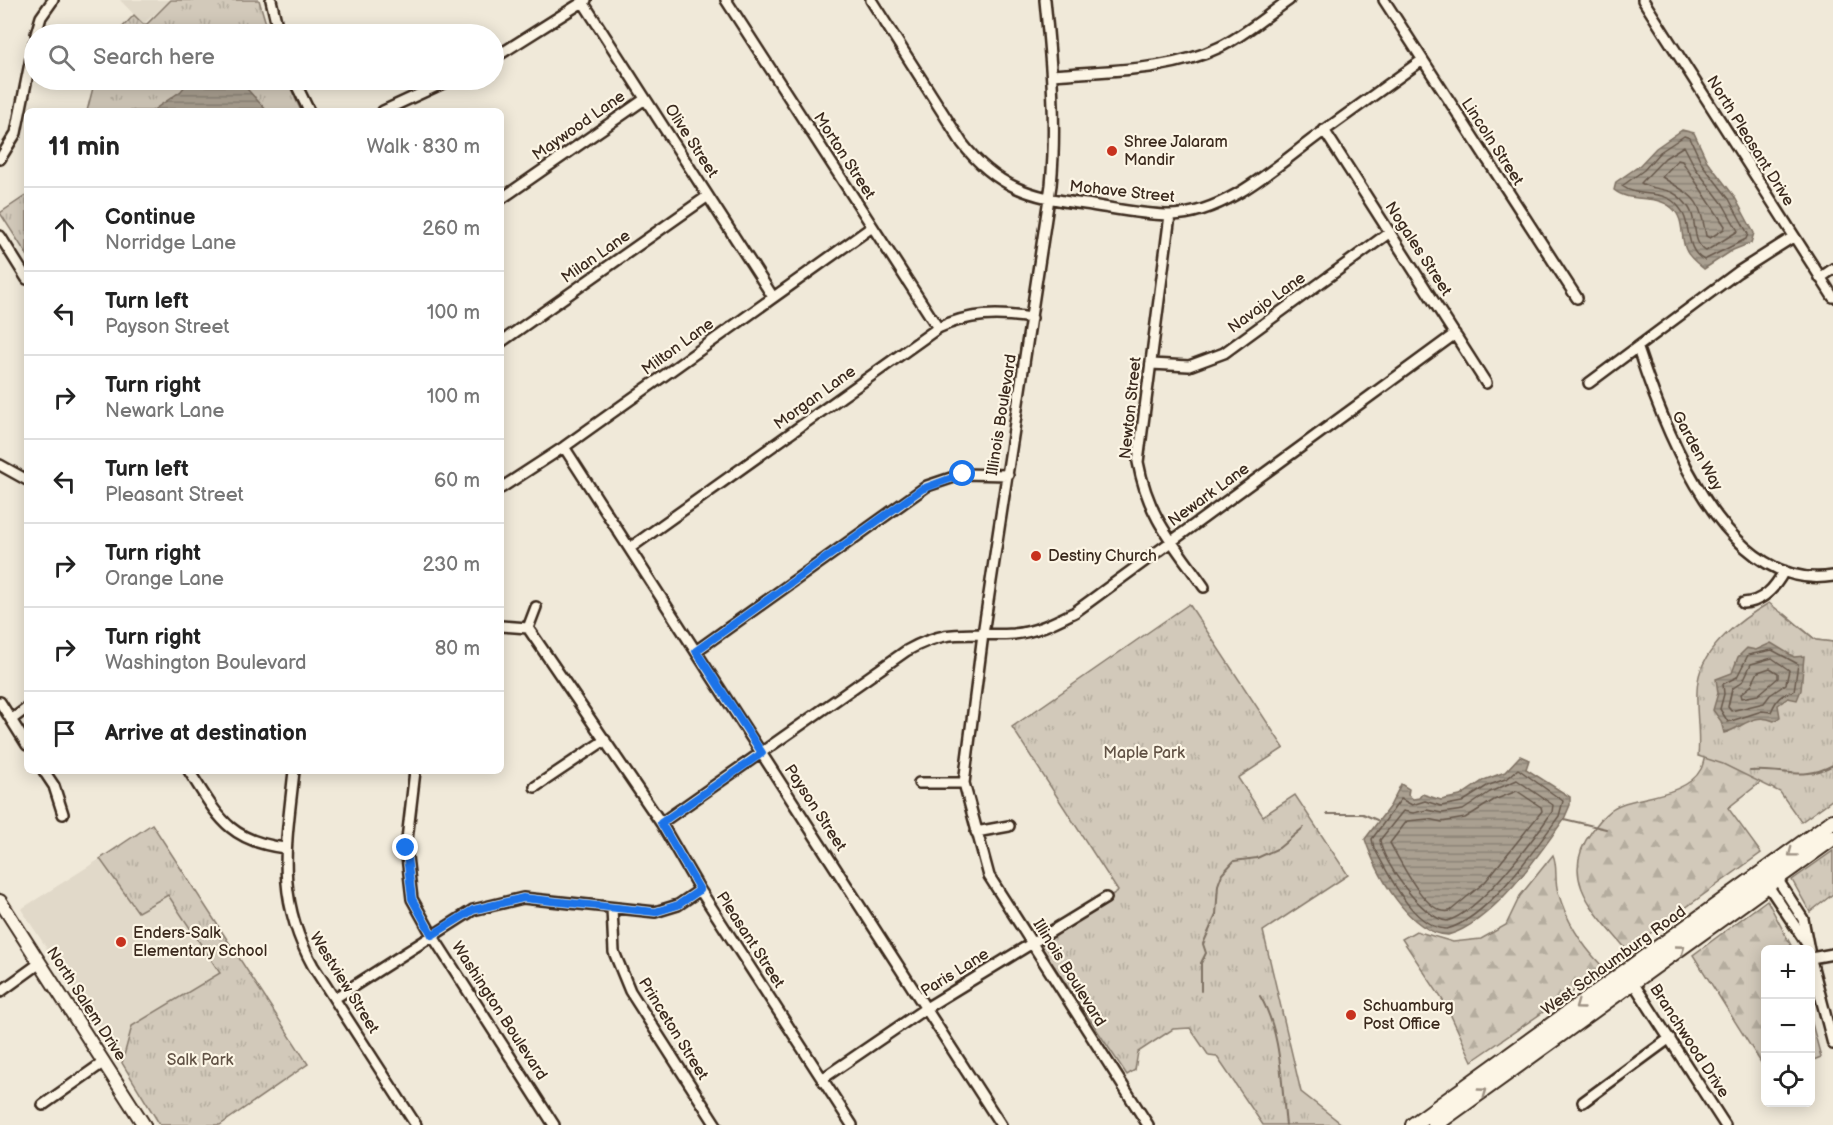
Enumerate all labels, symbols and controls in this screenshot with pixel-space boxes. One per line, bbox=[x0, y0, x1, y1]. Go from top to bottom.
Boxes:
search box bbox=[24, 24, 504, 90]
icon: search bbox=[45, 41, 78, 74]
text: Search here bbox=[93, 44, 215, 71]
street label: North Pleasant Drive bbox=[1702, 72, 1798, 210]
street label: Maywood Lane bbox=[529, 87, 629, 165]
street label: Lincoln Street bbox=[1457, 95, 1527, 189]
street label: Olive Street bbox=[660, 101, 722, 181]
street label: Morton Street bbox=[809, 109, 879, 203]
text: 11 min bbox=[48, 132, 120, 163]
place label: Shree Jalaram Mandir bbox=[1124, 133, 1228, 170]
text: Walk · 830 m bbox=[367, 135, 480, 159]
marker: Shree Jalaram Mandir bbox=[1105, 144, 1119, 158]
street label: Mohave Street bbox=[1068, 177, 1176, 207]
street label: Nogales Street bbox=[1381, 198, 1455, 300]
text: Continue bbox=[105, 204, 195, 231]
icon: ahead bbox=[48, 213, 81, 246]
text: 260 m bbox=[422, 217, 480, 241]
street label: Milan Lane bbox=[558, 226, 635, 288]
text: Norridge Lane bbox=[105, 231, 236, 255]
street label: Navajo Lane bbox=[1225, 268, 1310, 337]
text: Turn left bbox=[105, 288, 189, 315]
icon: left bbox=[48, 297, 81, 330]
text: 100 m bbox=[427, 301, 480, 325]
street label: Milton Lane bbox=[638, 314, 718, 379]
text: Payson Street bbox=[105, 315, 229, 339]
street label: Illinois Boulevard bbox=[983, 353, 1021, 477]
street label: Newton Street bbox=[1116, 356, 1146, 460]
street label: Morgan Lane bbox=[770, 362, 860, 434]
text: Turn right bbox=[105, 372, 201, 399]
icon: right bbox=[48, 381, 81, 414]
text: 100 m bbox=[427, 385, 480, 409]
text: Newark Lane bbox=[105, 399, 224, 423]
street label: Garden Way bbox=[1667, 408, 1727, 495]
text: Turn left bbox=[105, 456, 189, 483]
street label: Newark Lane bbox=[1165, 459, 1254, 531]
route start bbox=[949, 460, 975, 486]
icon: left bbox=[48, 465, 81, 498]
text: 60 m bbox=[434, 469, 480, 493]
text: Pleasant Street bbox=[105, 483, 244, 507]
text: Turn right bbox=[105, 540, 201, 567]
place label: Destiny Church bbox=[1048, 547, 1157, 566]
icon: right bbox=[48, 549, 81, 582]
marker: Destiny Church bbox=[1029, 549, 1043, 563]
text: 230 m bbox=[423, 553, 480, 577]
text: Orange Lane bbox=[105, 567, 224, 591]
text: Turn right bbox=[105, 624, 201, 651]
icon: right bbox=[48, 633, 81, 666]
text: 80 m bbox=[435, 637, 480, 661]
text: Washington Boulevard bbox=[105, 651, 307, 675]
icon: arrive bbox=[48, 717, 81, 750]
text: Arrive at destination bbox=[105, 720, 307, 747]
park label: Maple Park bbox=[1103, 744, 1185, 763]
street label: Payson Street bbox=[780, 761, 850, 855]
route end bbox=[392, 834, 418, 860]
one-way arrow bbox=[1787, 845, 1798, 856]
street label: Pleasant Street bbox=[712, 888, 788, 992]
street label: West Schaumburg Road bbox=[1538, 902, 1690, 1020]
street label: Illinois Boulevard bbox=[1028, 916, 1110, 1030]
place label: Enders-Salk Elementary School bbox=[133, 924, 267, 961]
street label: Westview Street bbox=[305, 929, 383, 1037]
marker: Enders-Salk Elementary School bbox=[114, 935, 128, 949]
street label: Washington Boulevard bbox=[447, 938, 551, 1084]
street label: North Salem Drive bbox=[42, 944, 130, 1065]
street label: Paris Lane bbox=[918, 944, 993, 1001]
one-way arrow bbox=[1674, 945, 1685, 956]
map controls bbox=[1761, 945, 1815, 1107]
button: + bbox=[1761, 945, 1815, 999]
street label: Princeton Street bbox=[634, 974, 712, 1084]
street label: Branchwood Drive bbox=[1645, 981, 1733, 1102]
place label: Schuamburg Post Office bbox=[1363, 997, 1454, 1034]
one-way arrow bbox=[1575, 999, 1586, 1010]
button: − bbox=[1761, 999, 1815, 1053]
marker: Schuamburg Post Office bbox=[1344, 1008, 1358, 1022]
park label: Salk Park bbox=[167, 1051, 233, 1070]
button: locate bbox=[1761, 1053, 1815, 1107]
one-way arrow bbox=[1477, 1088, 1488, 1099]

